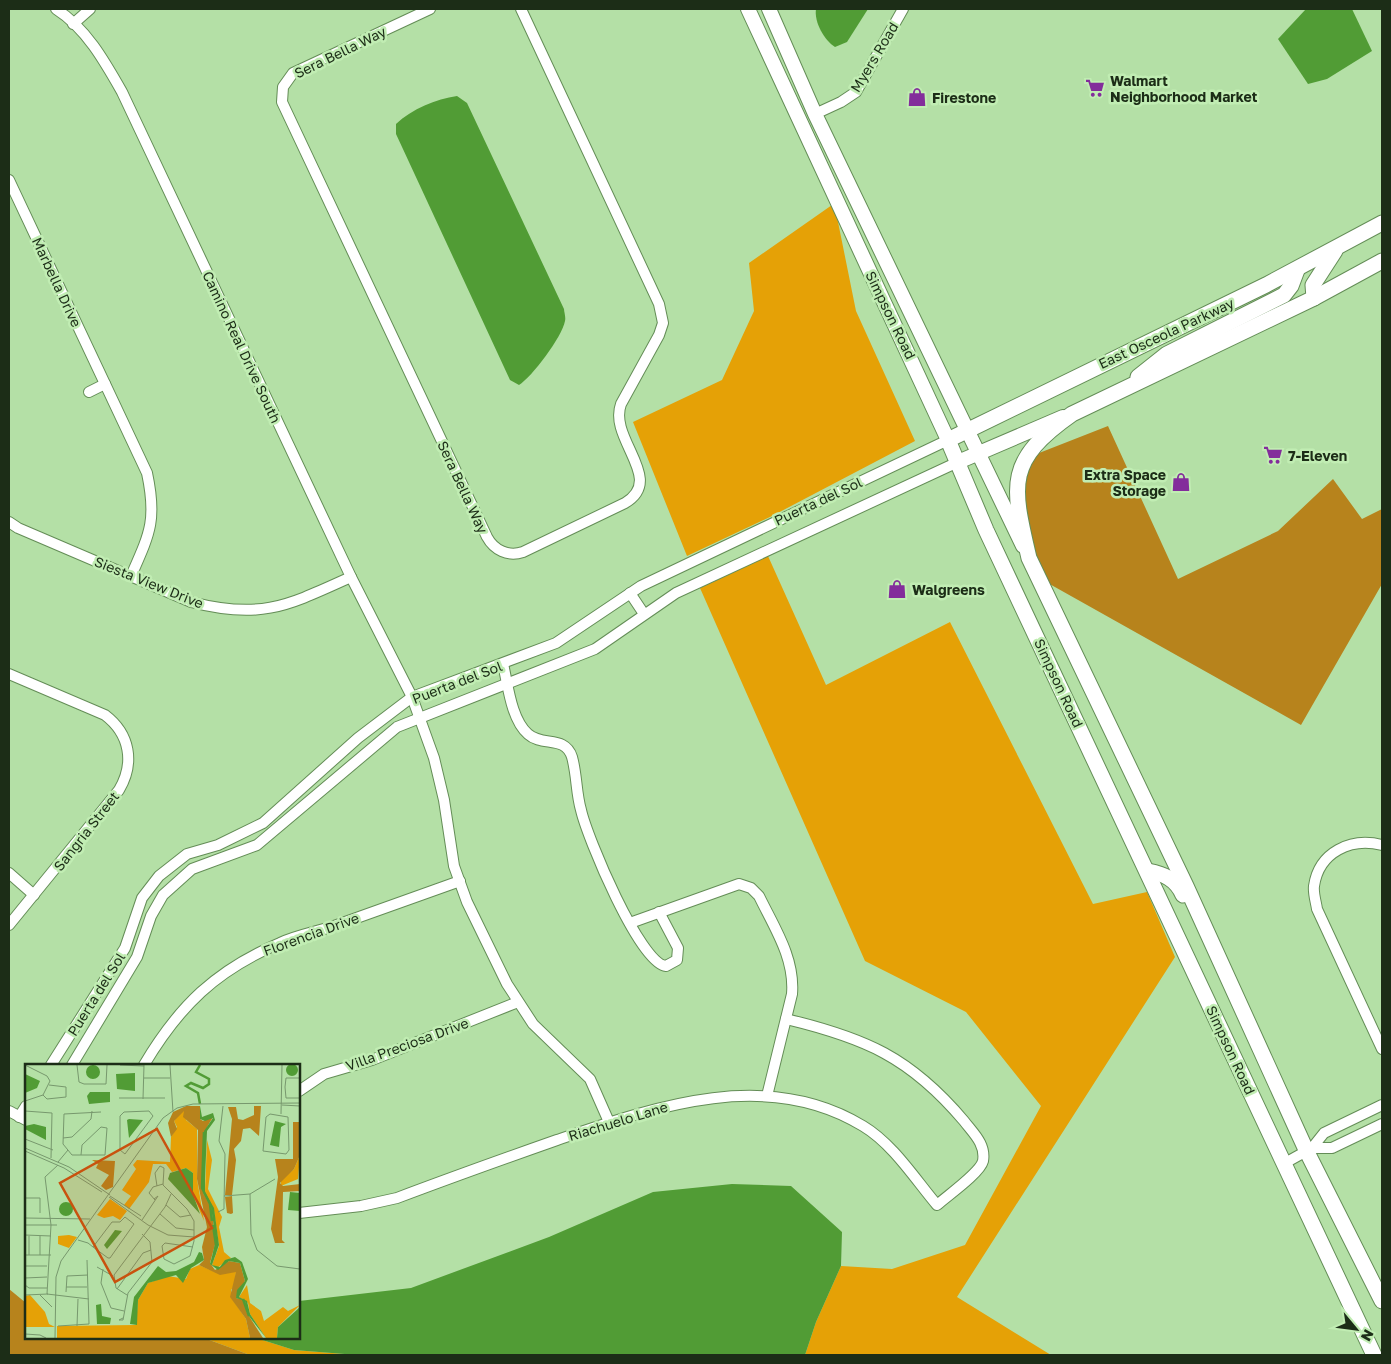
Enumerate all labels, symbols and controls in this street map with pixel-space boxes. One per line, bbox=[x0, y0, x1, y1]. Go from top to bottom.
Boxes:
street label: Myers Road bbox=[847, 19, 901, 95]
street label: Sera Bella Way bbox=[291, 22, 389, 82]
place label: Walmart Neighborhood Market bbox=[1110, 72, 1258, 105]
supermarket icon: Walmart Neighborhood Market bbox=[1084, 77, 1106, 99]
shop icon: Firestone bbox=[906, 86, 928, 108]
place label: Firestone bbox=[932, 89, 996, 106]
street label: Marbella Drive bbox=[29, 234, 85, 330]
street label: Camino Real Drive South bbox=[199, 268, 285, 426]
street label: Simpson Road bbox=[862, 268, 920, 362]
street label: East Osceola Parkway bbox=[1096, 294, 1237, 372]
street label: Sera Bella Way bbox=[434, 438, 492, 536]
supermarket icon: 7-Eleven bbox=[1262, 444, 1284, 466]
place label: 7-Eleven bbox=[1288, 447, 1347, 464]
place label: Extra Space Storage bbox=[1084, 466, 1166, 499]
shop icon: Extra Space Storage bbox=[1170, 471, 1192, 493]
street label: Puerta del Sol bbox=[771, 473, 865, 529]
street label: Siesta View Drive bbox=[92, 552, 206, 612]
shop icon: Walgreens bbox=[886, 578, 908, 600]
place label: Walgreens bbox=[912, 581, 985, 598]
street label: Simpson Road bbox=[1031, 636, 1087, 730]
street label: Puerta del Sol bbox=[410, 657, 504, 707]
street label: Sangria Street bbox=[50, 788, 122, 874]
street label: Florencia Drive bbox=[261, 909, 361, 959]
street label: Puerta del Sol bbox=[64, 949, 128, 1039]
street label: Simpson Road bbox=[1203, 1003, 1259, 1097]
street label: Villa Preciosa Drive bbox=[343, 1014, 471, 1074]
inset map bbox=[25, 1064, 300, 1339]
street label: Riachuelo Lane bbox=[566, 1098, 670, 1144]
north arrow bbox=[1331, 1304, 1381, 1354]
text: N bbox=[1358, 1327, 1378, 1344]

